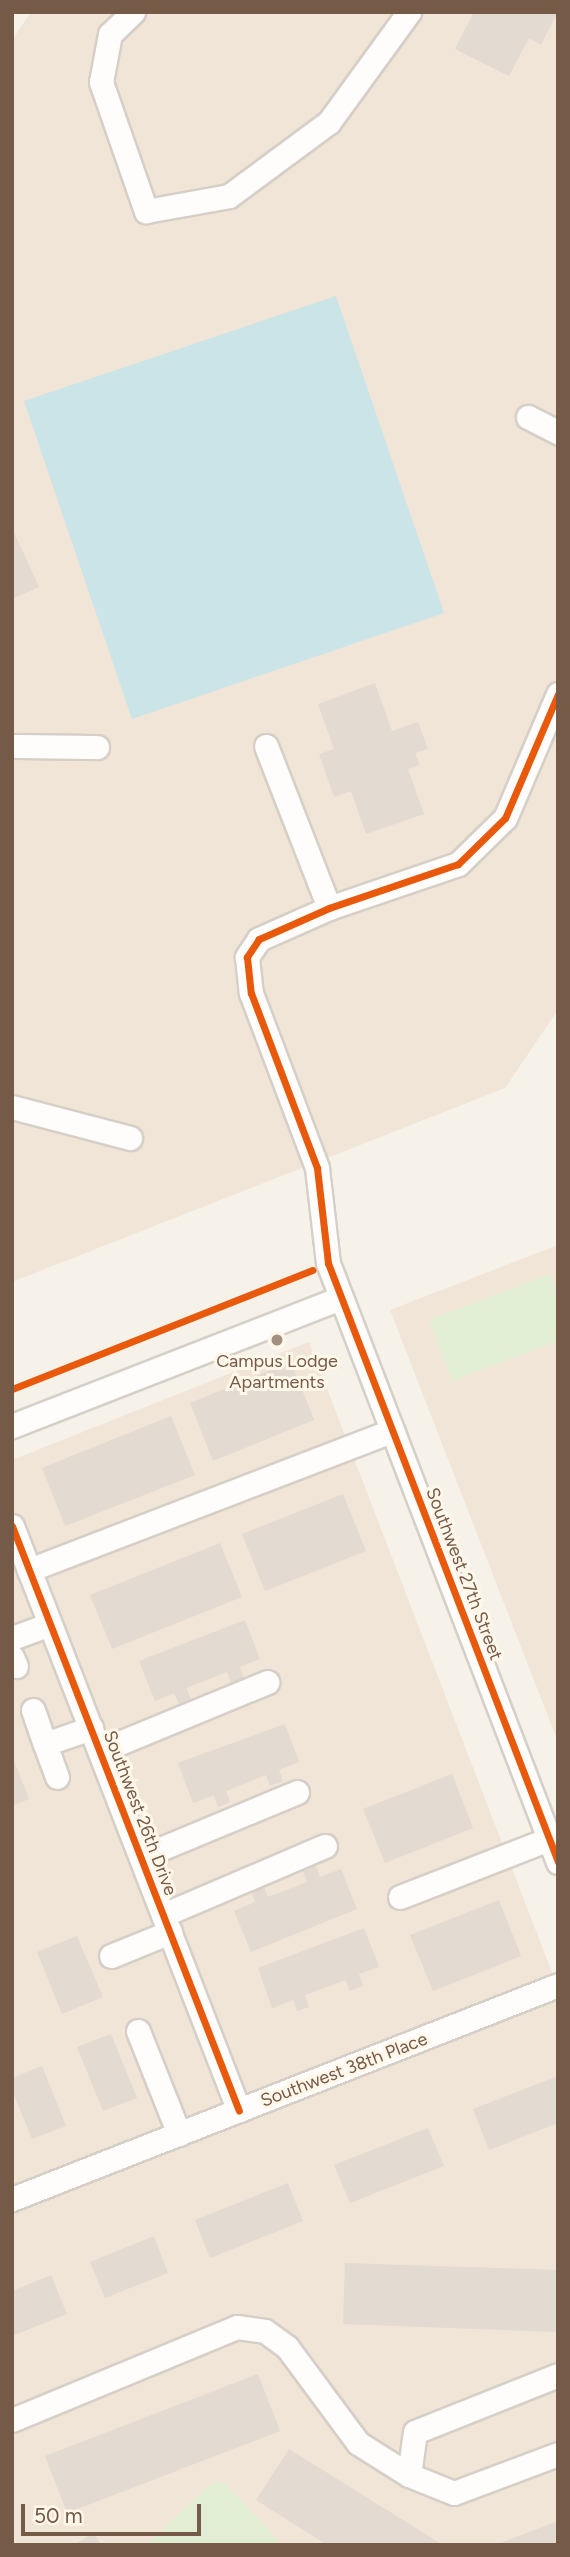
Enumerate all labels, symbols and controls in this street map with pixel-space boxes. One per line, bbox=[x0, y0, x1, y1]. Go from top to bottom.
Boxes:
marker: Campus Lodge Apartments bbox=[269, 1332, 285, 1348]
place label: Campus Lodge Apartments bbox=[216, 1351, 338, 1394]
street label: Southwest 27th Street bbox=[421, 1485, 507, 1663]
street label: Southwest 26th Drive bbox=[99, 1728, 181, 1898]
street label: Southwest 38th Place bbox=[258, 2028, 430, 2112]
scale bar bbox=[24, 2490, 205, 2534]
text: 50 m bbox=[34, 2503, 83, 2528]

